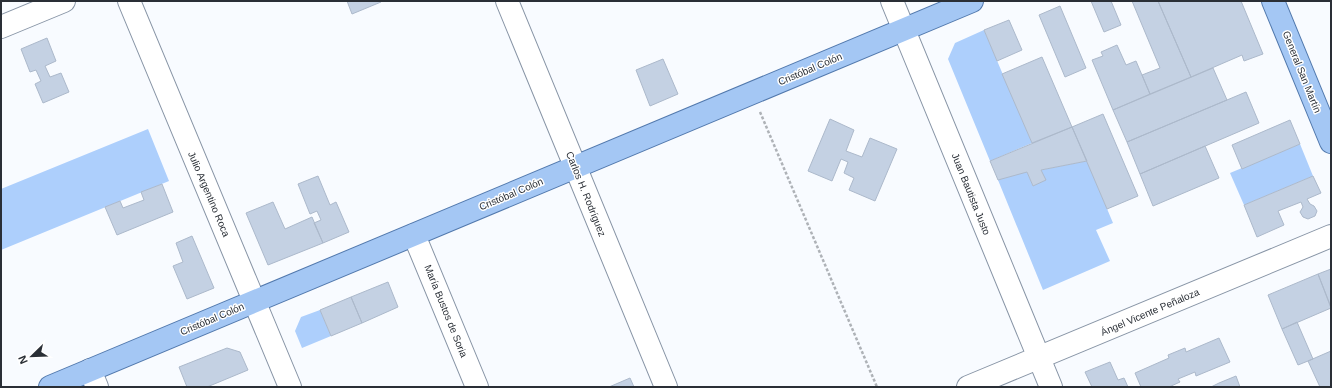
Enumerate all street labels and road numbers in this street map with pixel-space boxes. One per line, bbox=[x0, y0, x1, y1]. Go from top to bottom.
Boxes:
street label: General San Martín bbox=[1281, 29, 1323, 115]
street label: Cristóbal Colón bbox=[776, 51, 844, 87]
street label: Julio Argentino Roca bbox=[186, 150, 232, 239]
street label: Carlos H. Rodríguez bbox=[564, 150, 608, 238]
street label: Juan Bautista Justo bbox=[950, 151, 993, 237]
street label: Cristóbal Colón bbox=[477, 176, 545, 212]
street label: María Bustos de Soria bbox=[422, 263, 470, 359]
street label: Ángel Vicente Peñaloza bbox=[1099, 285, 1201, 338]
street label: Cristóbal Colón bbox=[178, 301, 246, 337]

